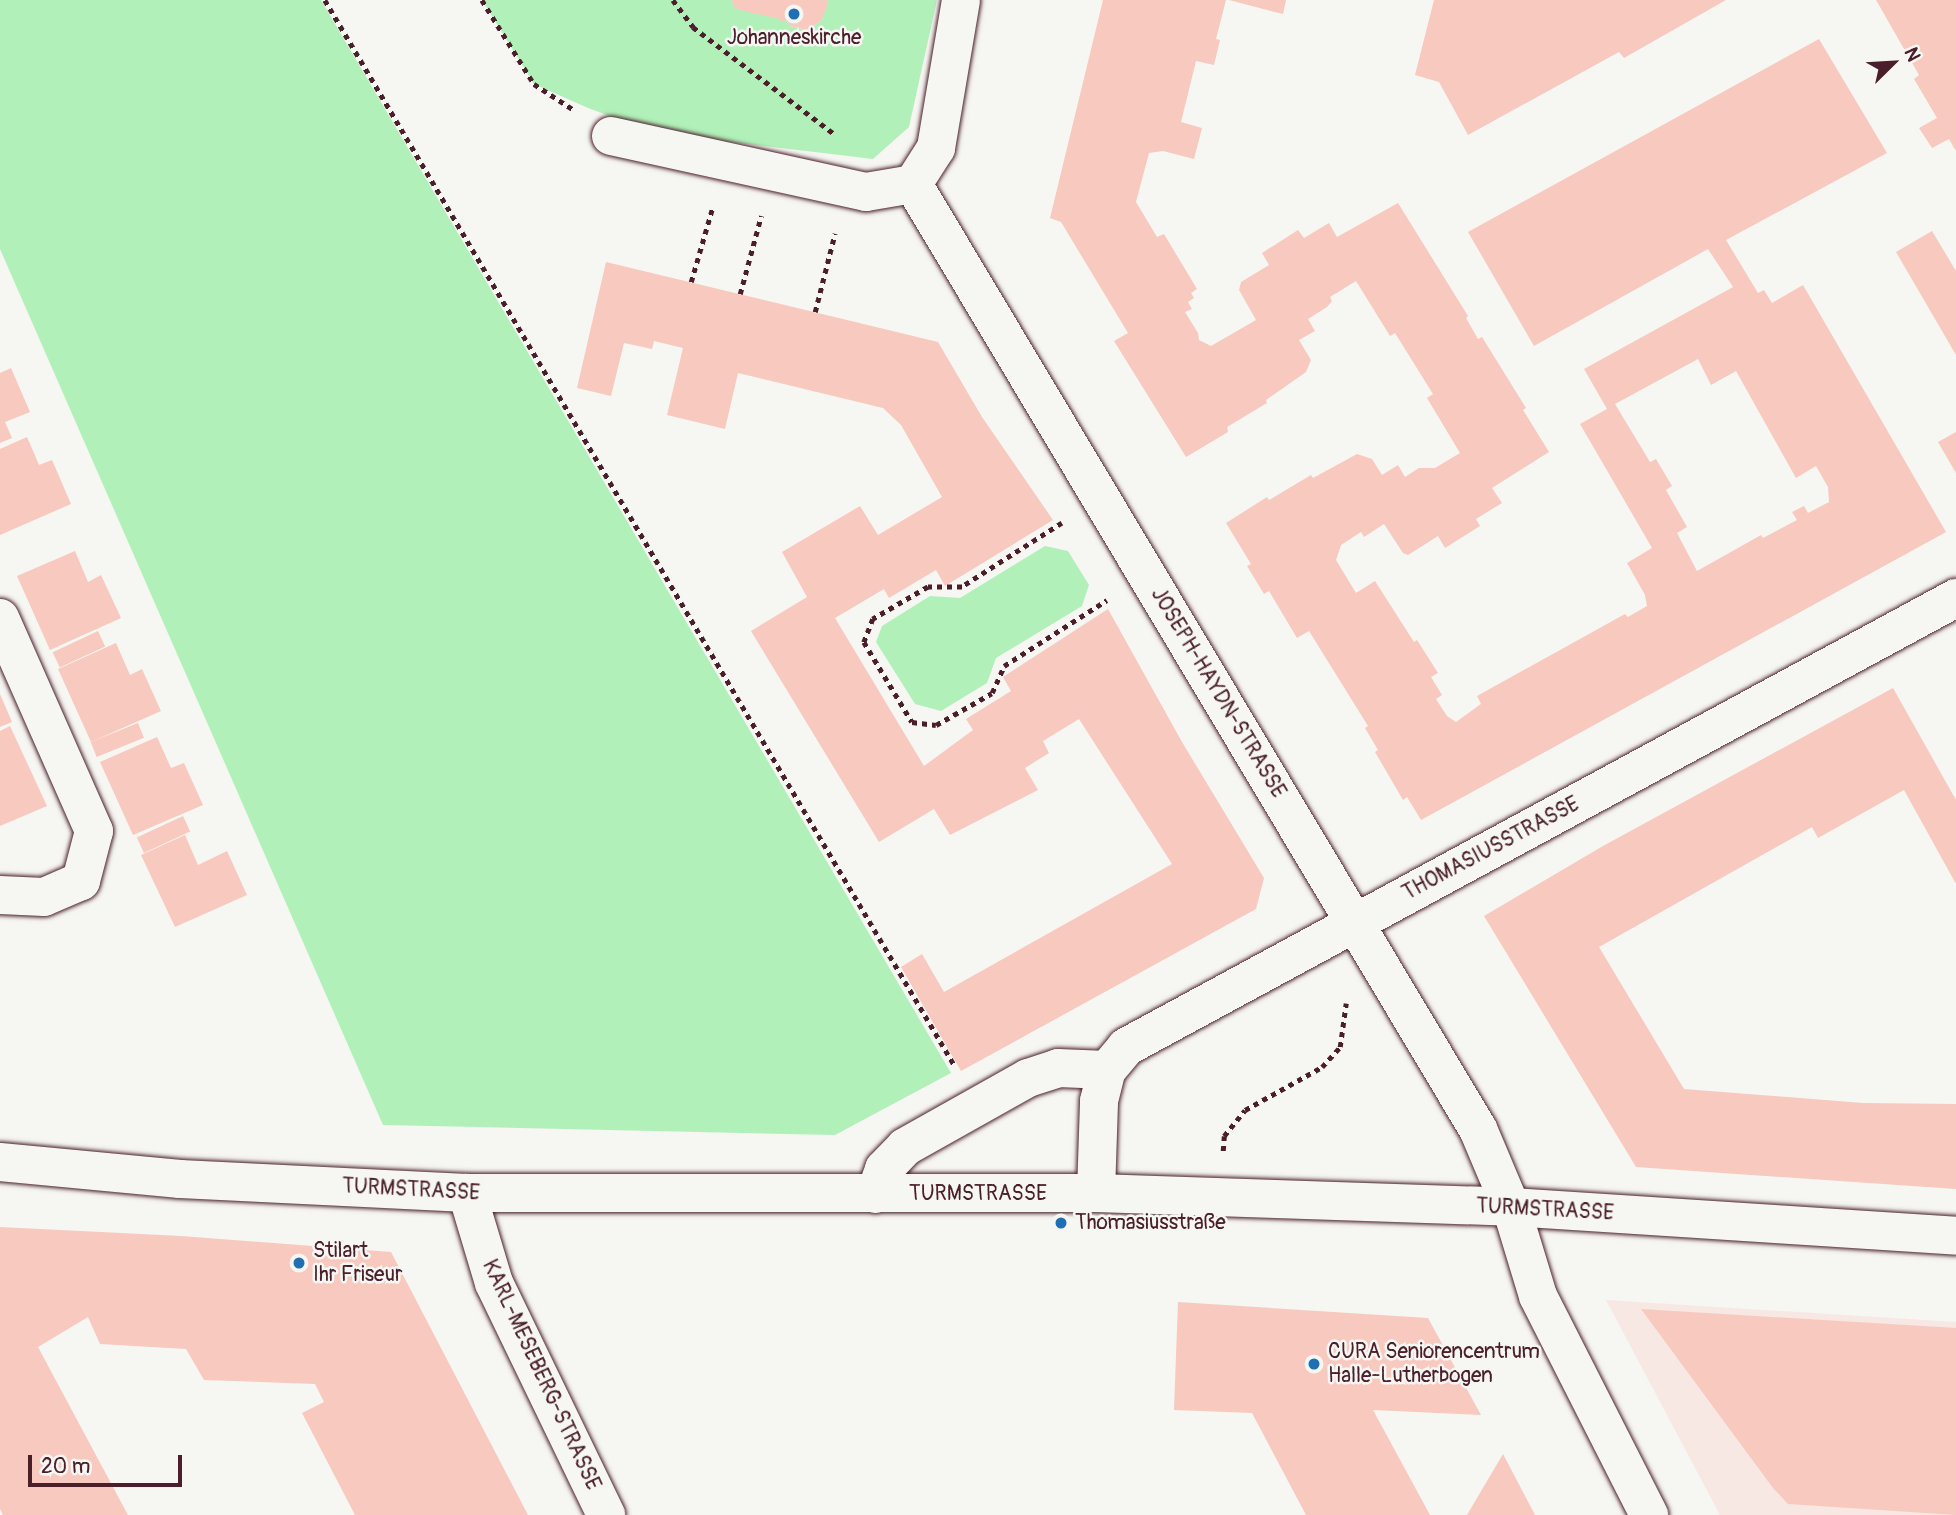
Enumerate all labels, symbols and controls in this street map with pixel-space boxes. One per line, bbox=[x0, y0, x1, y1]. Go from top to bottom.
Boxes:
marker: Johanneskirche bbox=[786, 6, 802, 22]
place label: Johanneskirche bbox=[727, 25, 861, 51]
north arrow bbox=[1858, 28, 1928, 98]
text: N bbox=[1899, 44, 1926, 65]
street label: JOSEPH-HAYDN-STRASSE bbox=[1145, 583, 1291, 803]
street label: THOMASIUSSTRASSE bbox=[1398, 792, 1584, 906]
street label: TURMSTRASSE bbox=[341, 1174, 481, 1206]
street label: TURMSTRASSE bbox=[909, 1181, 1047, 1207]
street label: TURMSTRASSE bbox=[1475, 1194, 1615, 1226]
place label: Thomasiusstraße bbox=[1075, 1210, 1226, 1236]
marker: Thomasiusstraße bbox=[1053, 1215, 1069, 1231]
place label: Stilart Ihr Friseur bbox=[313, 1238, 403, 1288]
marker: Stilart Ihr Friseur bbox=[291, 1255, 307, 1271]
street label: KARL-MESEBERG-STRASSE bbox=[476, 1256, 606, 1494]
place label: CURA Seniorencentrum Halle-Lutherbogen bbox=[1328, 1339, 1540, 1389]
marker: CURA Seniorencentrum Halle-Lutherbogen bbox=[1306, 1356, 1322, 1372]
scale bar bbox=[32, 1442, 186, 1486]
text: 20 m bbox=[41, 1453, 90, 1480]

